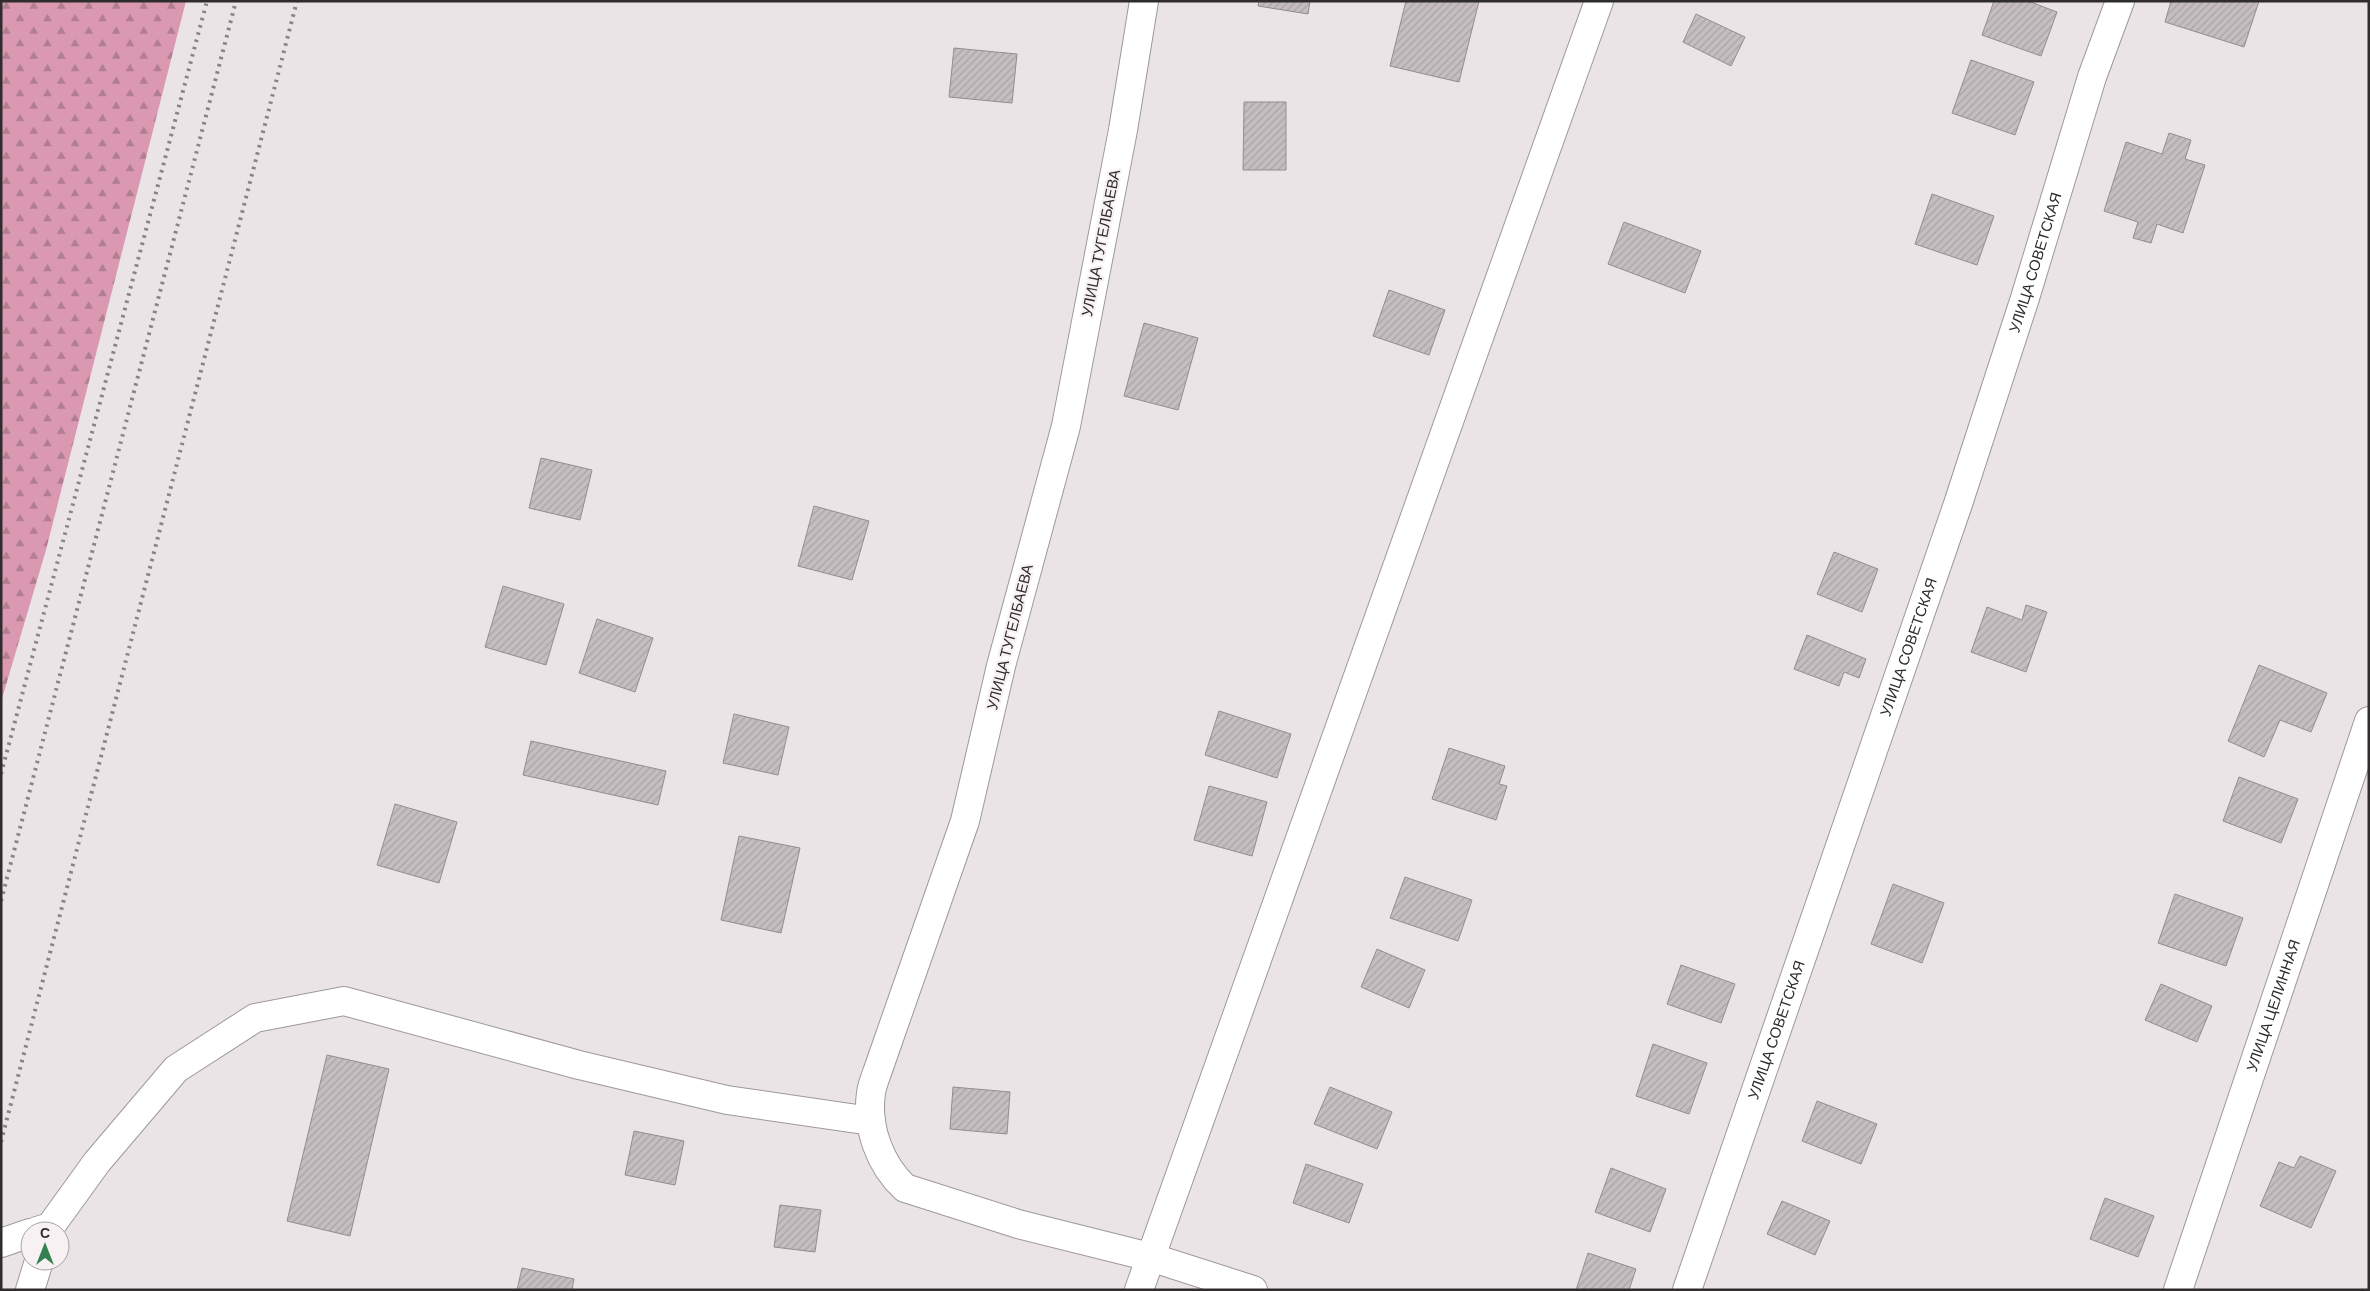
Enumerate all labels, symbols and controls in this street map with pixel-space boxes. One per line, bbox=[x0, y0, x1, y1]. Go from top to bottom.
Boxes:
street label: УЛИЦА ТУГЕЛБАЕВА bbox=[1077, 168, 1123, 318]
street label: УЛИЦА СОВЕТСКАЯ bbox=[2004, 190, 2065, 335]
street label: УЛИЦА ТУГЕЛБАЕВА bbox=[982, 562, 1036, 711]
street label: УЛИЦА СОВЕТСКАЯ bbox=[1875, 575, 1940, 719]
street label: УЛИЦА ЦЕЛИННАЯ bbox=[2242, 937, 2303, 1074]
street label: УЛИЦА СОВЕТСКАЯ bbox=[1743, 958, 1808, 1101]
north arrow bbox=[20, 1221, 70, 1271]
text: С bbox=[40, 1224, 50, 1241]

